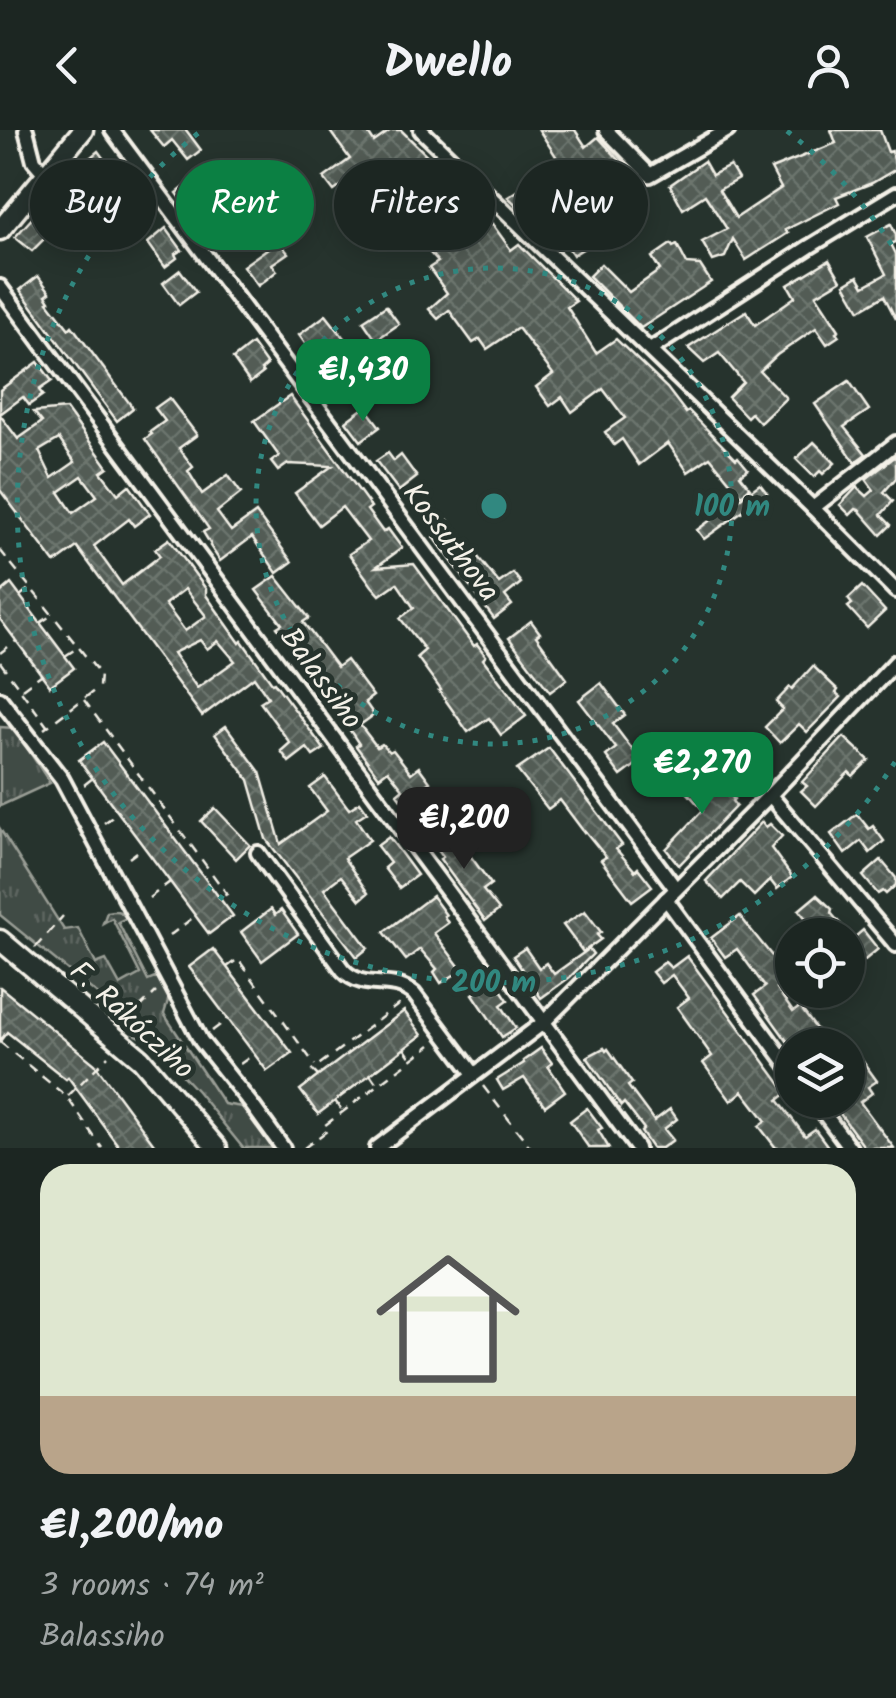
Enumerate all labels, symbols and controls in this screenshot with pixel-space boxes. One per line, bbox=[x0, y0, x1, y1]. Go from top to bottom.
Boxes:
text: Dwello bbox=[384, 29, 512, 101]
icon: back bbox=[40, 38, 95, 93]
icon: person bbox=[801, 38, 856, 93]
chip: Buy bbox=[30, 160, 156, 250]
chip: Rent bbox=[176, 160, 314, 250]
chip: Filters bbox=[334, 160, 495, 250]
chip: New bbox=[515, 160, 648, 250]
pin: €1,430 bbox=[282, 339, 444, 424]
text: €1,430 bbox=[318, 346, 408, 397]
street label: Kossuthova bbox=[389, 473, 511, 613]
text: 100 m bbox=[694, 484, 770, 532]
centre of rings bbox=[476, 488, 512, 524]
street label: Balassiho bbox=[266, 618, 374, 740]
pin: €2,270 bbox=[621, 732, 783, 817]
text: €2,270 bbox=[653, 739, 751, 790]
pin: €1,200 bbox=[383, 787, 545, 872]
text: €1,200 bbox=[419, 794, 509, 845]
map controls bbox=[775, 918, 865, 1118]
button: locate bbox=[775, 918, 865, 1008]
street label: F. Rákócziho bbox=[57, 950, 205, 1092]
text: 200 m bbox=[452, 960, 536, 1008]
button: layers bbox=[775, 1028, 865, 1118]
icon: home bbox=[358, 1229, 538, 1409]
text: €1,200/mo bbox=[40, 1494, 223, 1561]
text: 3 rooms · 74 m² bbox=[40, 1561, 264, 1612]
text: Balassiho bbox=[40, 1612, 165, 1663]

